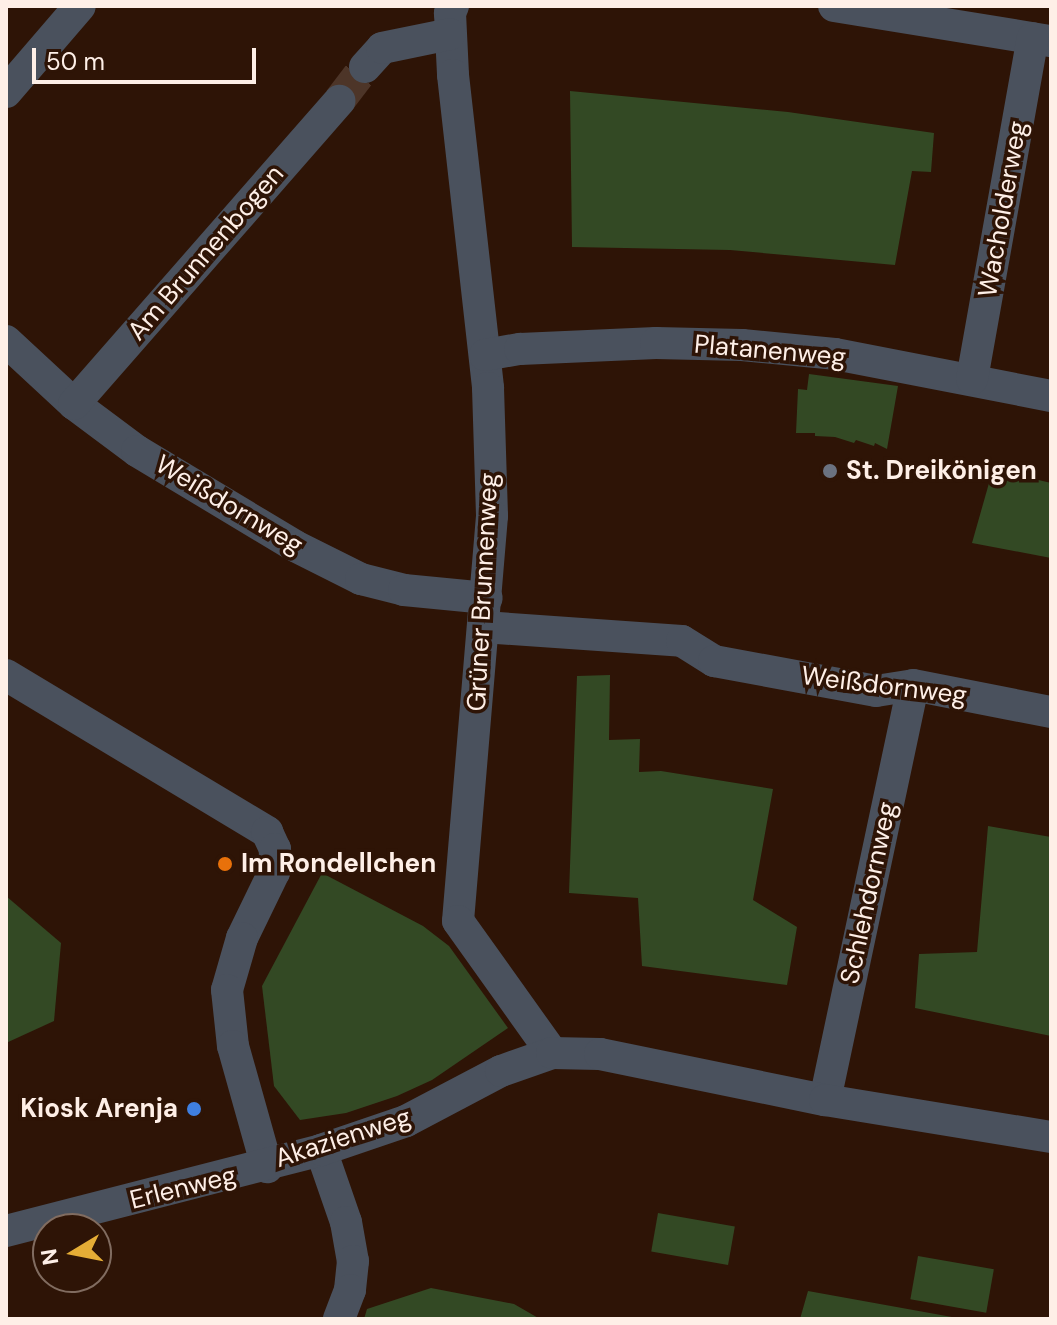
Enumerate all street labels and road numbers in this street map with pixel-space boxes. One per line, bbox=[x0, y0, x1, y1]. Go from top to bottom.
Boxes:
street label: Wacholderweg bbox=[972, 118, 1034, 300]
street label: Am Brunnenbogen bbox=[121, 159, 291, 347]
street label: Platanenweg bbox=[693, 329, 847, 373]
street label: Weißdornweg bbox=[150, 449, 308, 561]
street label: Grüner Brunnenweg bbox=[461, 472, 505, 712]
street label: Weißdornweg bbox=[799, 660, 969, 712]
street label: Schlehdornweg bbox=[834, 799, 904, 987]
street label: Akazienweg bbox=[271, 1101, 415, 1175]
street label: Erlenweg bbox=[127, 1160, 239, 1216]

